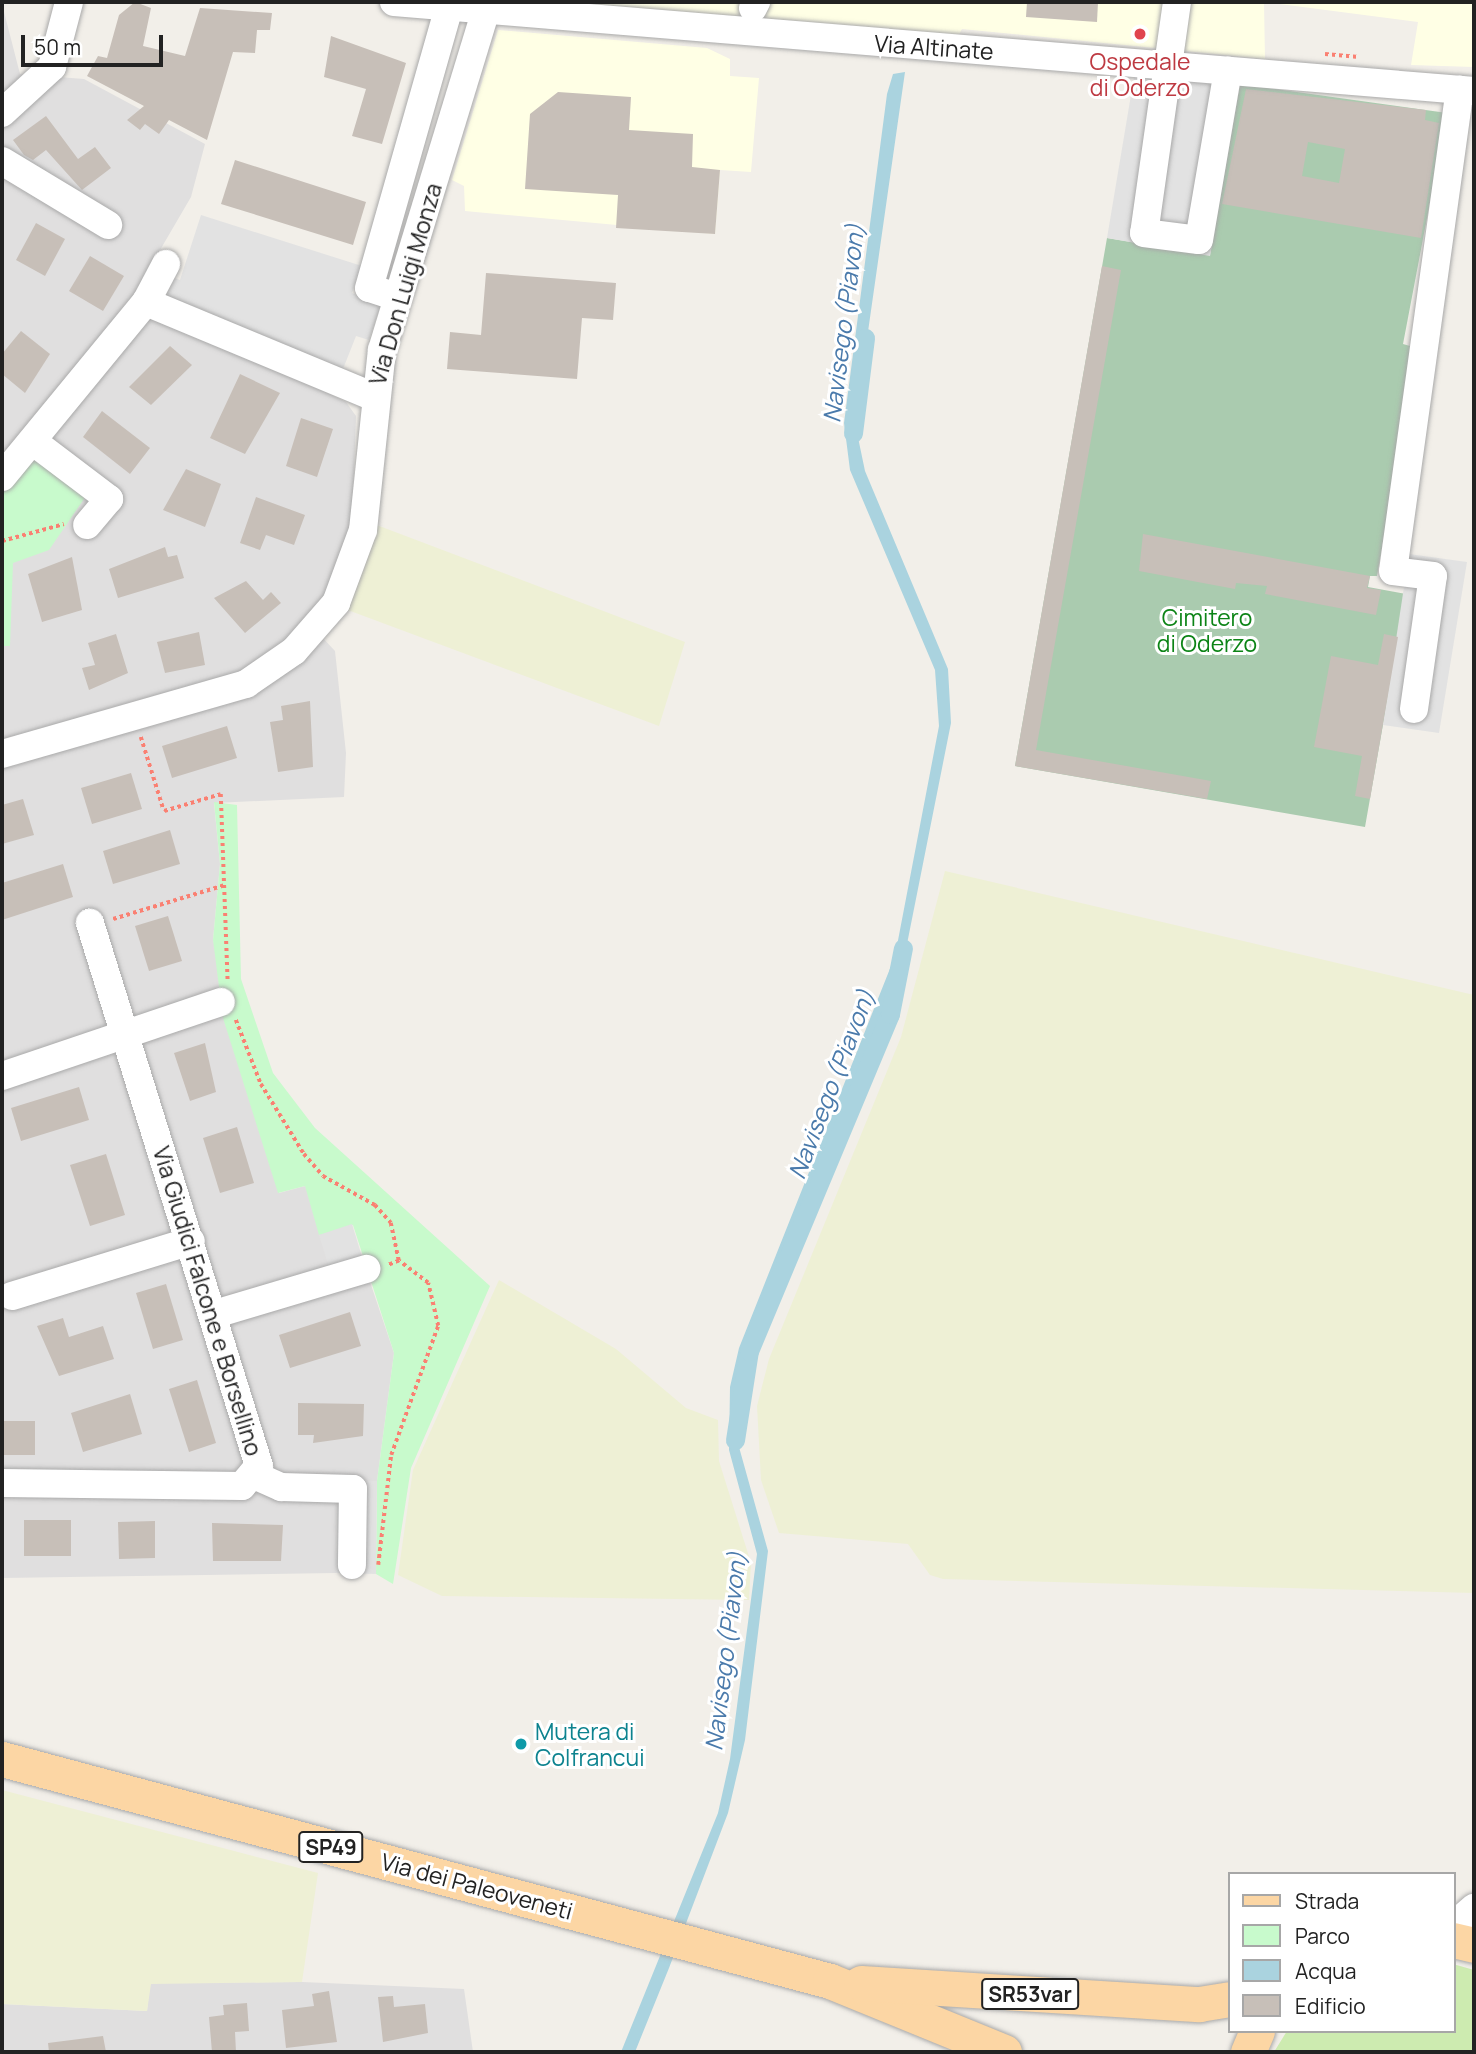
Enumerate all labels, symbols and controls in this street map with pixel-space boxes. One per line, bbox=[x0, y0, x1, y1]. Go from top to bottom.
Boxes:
scale bar bbox=[24, 21, 166, 65]
marker: Ospedale di Oderzo bbox=[1130, 24, 1150, 44]
street label: Via Altinate bbox=[874, 29, 994, 65]
text: 50 m bbox=[34, 33, 81, 61]
place label: Ospedale di Oderzo bbox=[1090, 47, 1190, 101]
street label: Via Don Luigi Monza bbox=[363, 180, 447, 388]
water label: Navisego (Piavon) bbox=[817, 222, 869, 424]
park label: Cimitero di Oderzo bbox=[1157, 603, 1257, 657]
water label: Navisego (Piavon) bbox=[782, 985, 880, 1183]
street label: Via Giudici Falcone e Borsellino bbox=[148, 1143, 268, 1459]
water label: Navisego (Piavon) bbox=[699, 1550, 751, 1752]
place label: Mutera di Colfrancui bbox=[535, 1717, 645, 1771]
marker: Mutera di Colfrancui bbox=[513, 1736, 529, 1752]
road number: SP49 bbox=[298, 1829, 364, 1864]
street label: Via dei Paleoveneti bbox=[378, 1847, 576, 1925]
legend bbox=[1228, 1872, 1455, 2033]
text: Strada bbox=[1295, 1887, 1359, 1915]
text: Parco bbox=[1295, 1922, 1350, 1950]
text: Acqua bbox=[1295, 1957, 1357, 1985]
road number: SR53var bbox=[981, 1976, 1079, 2011]
text: Edificio bbox=[1295, 1992, 1366, 2020]

